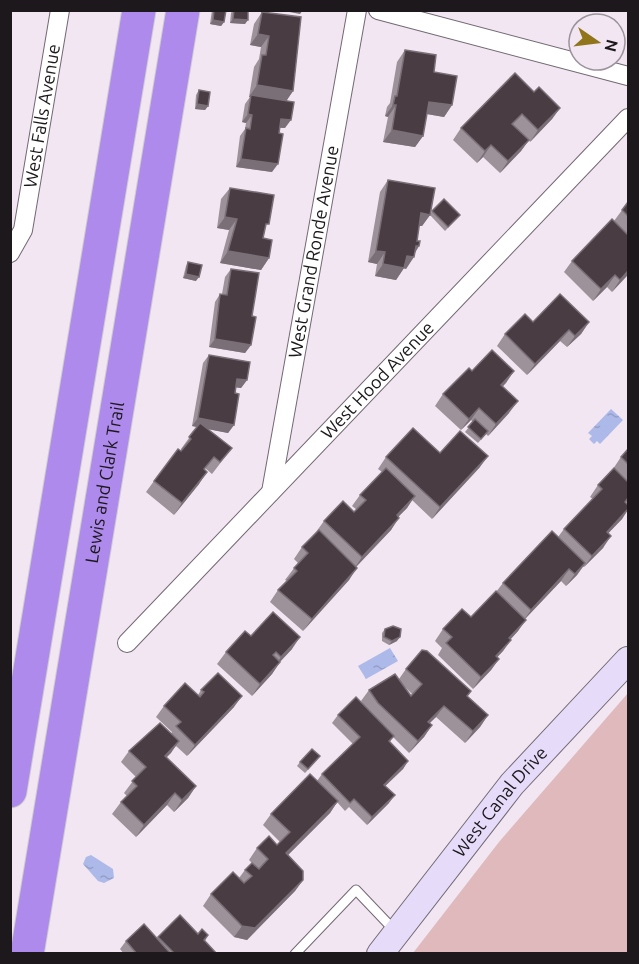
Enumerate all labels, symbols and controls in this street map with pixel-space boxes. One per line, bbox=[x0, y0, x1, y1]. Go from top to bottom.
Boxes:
north arrow bbox=[567, 12, 627, 72]
text: N bbox=[601, 38, 622, 54]
street label: West Falls Avenue bbox=[19, 42, 63, 189]
street label: West Grand Ronde Avenue bbox=[284, 144, 342, 359]
street label: West Hood Avenue bbox=[316, 317, 437, 442]
street label: Lewis and Clark Trail bbox=[81, 400, 127, 564]
street label: West Canal Drive bbox=[448, 742, 551, 860]

